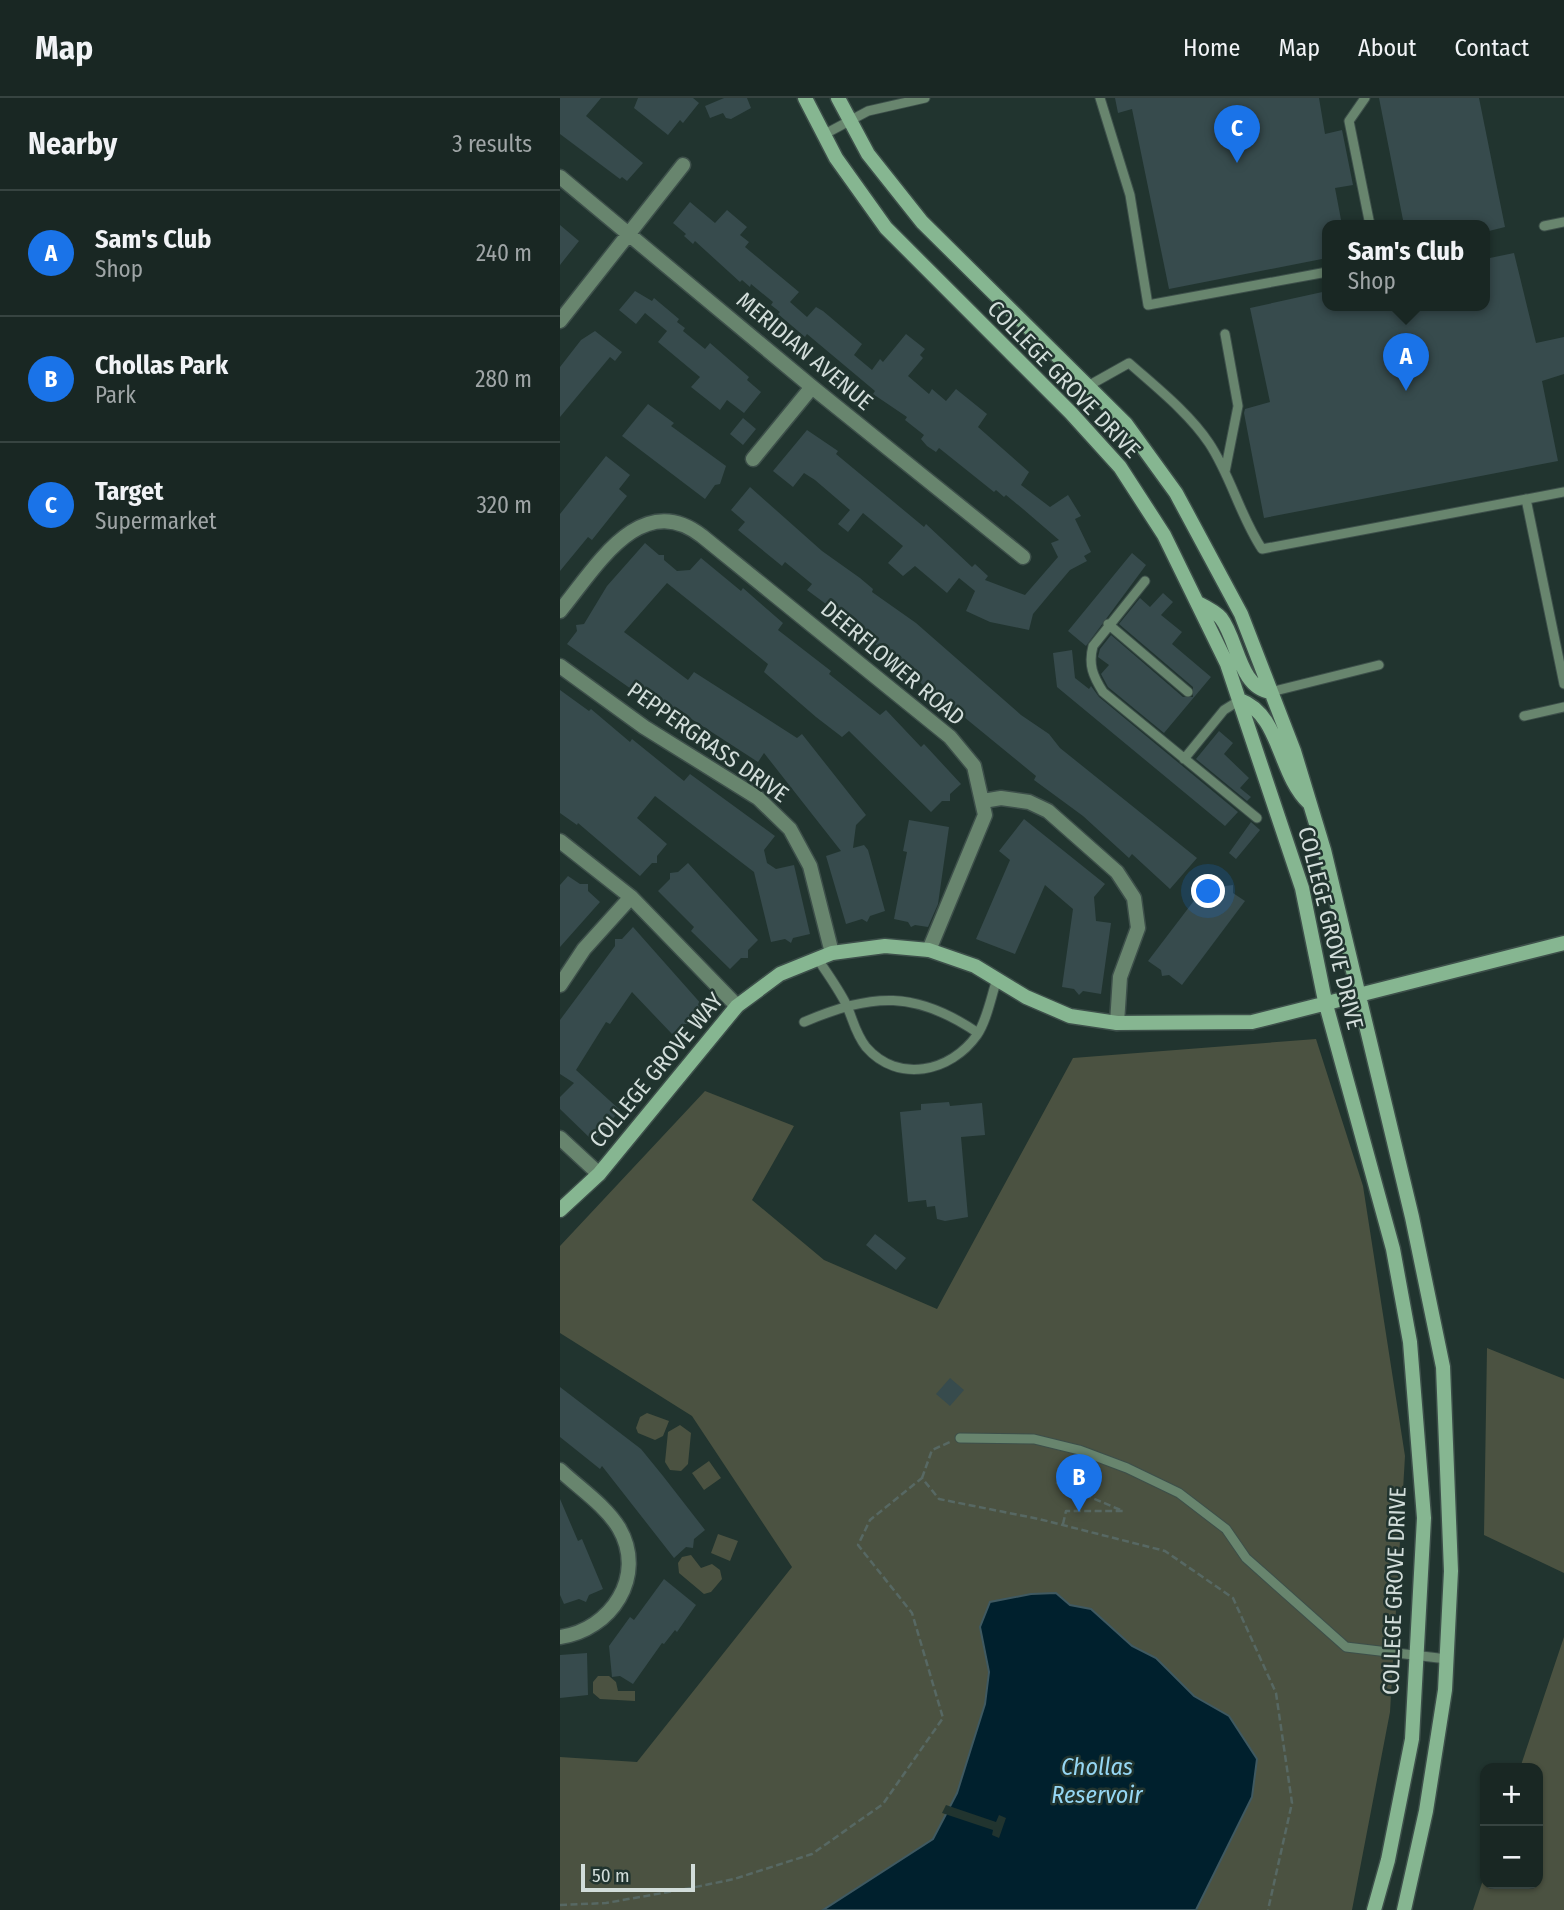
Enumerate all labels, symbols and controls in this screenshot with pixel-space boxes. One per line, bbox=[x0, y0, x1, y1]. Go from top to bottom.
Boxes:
text: Map bbox=[35, 28, 93, 68]
text: Home bbox=[1183, 34, 1240, 62]
text: Map bbox=[1278, 34, 1320, 62]
text: About bbox=[1358, 34, 1416, 62]
text: Contact bbox=[1454, 34, 1529, 62]
pin: C bbox=[1214, 105, 1260, 163]
text: Nearby bbox=[28, 126, 117, 162]
text: 3 results bbox=[452, 130, 532, 158]
popup bbox=[1322, 220, 1490, 311]
text: Sam's Club bbox=[95, 224, 211, 255]
text: Sam's Club bbox=[1348, 236, 1464, 267]
text: A bbox=[45, 239, 57, 267]
text: 240 m bbox=[476, 239, 532, 267]
text: Shop bbox=[95, 255, 143, 283]
text: Shop bbox=[1348, 267, 1396, 295]
street label: MERIDIAN AVENUE bbox=[731, 286, 879, 416]
street label: COLLEGE GROVE DRIVE bbox=[982, 294, 1146, 464]
pin: A bbox=[1383, 333, 1429, 391]
text: Chollas Park bbox=[95, 350, 228, 381]
text: B bbox=[45, 365, 57, 393]
text: 280 m bbox=[475, 365, 532, 393]
text: Park bbox=[95, 381, 136, 409]
text: Target bbox=[95, 476, 163, 507]
text: C bbox=[45, 491, 57, 519]
text: 320 m bbox=[477, 491, 532, 519]
text: Supermarket bbox=[95, 507, 216, 535]
street label: DEERFLOWER ROAD bbox=[815, 595, 971, 731]
street label: PEPPERGRASS DRIVE bbox=[622, 676, 794, 808]
street label: COLLEGE GROVE DRIVE bbox=[1292, 824, 1370, 1032]
your location bbox=[1191, 874, 1225, 908]
street label: COLLEGE GROVE WAY bbox=[583, 987, 729, 1153]
pin: B bbox=[1056, 1454, 1102, 1512]
street label: COLLEGE GROVE DRIVE bbox=[1376, 1487, 1412, 1695]
water label: Chollas Reservoir bbox=[1051, 1753, 1143, 1809]
map controls bbox=[1480, 1763, 1543, 1889]
button: + bbox=[1480, 1763, 1543, 1826]
button: − bbox=[1480, 1826, 1543, 1889]
scale bar bbox=[581, 1861, 695, 1893]
text: 50 m bbox=[592, 1864, 630, 1887]

